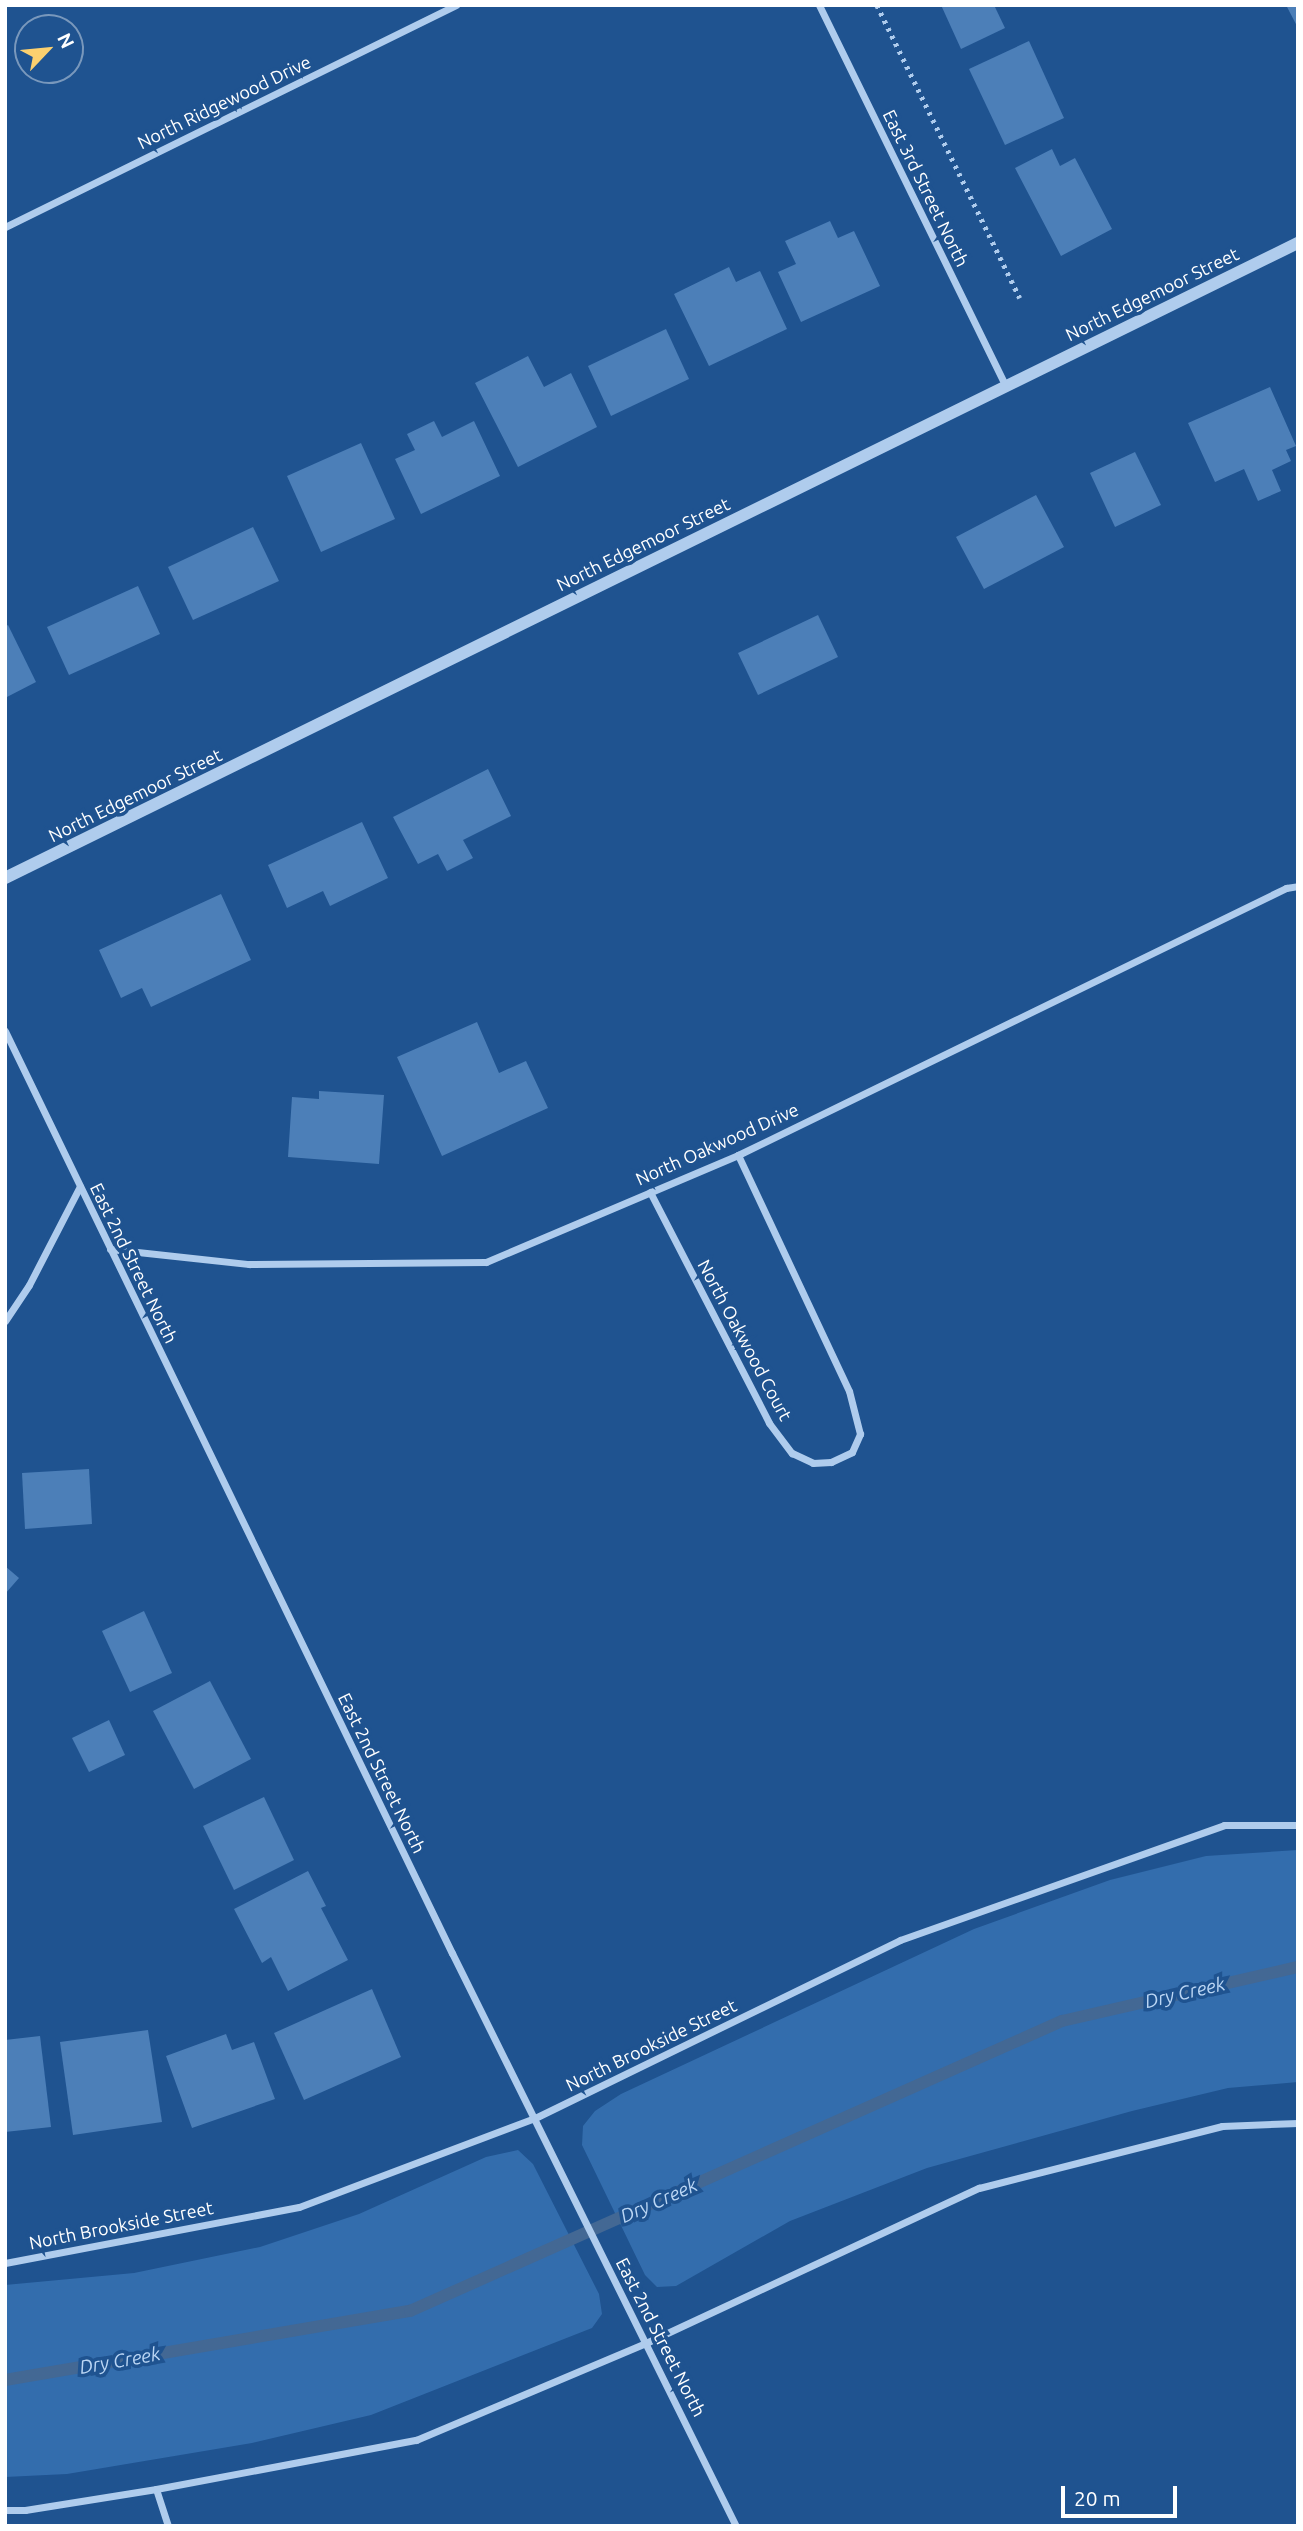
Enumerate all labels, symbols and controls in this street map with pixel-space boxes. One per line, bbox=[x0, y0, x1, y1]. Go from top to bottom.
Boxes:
north arrow bbox=[14, 14, 84, 84]
text: N bbox=[53, 29, 79, 52]
street label: North Ridgewood Drive bbox=[134, 51, 314, 153]
street label: East 3rd Street North bbox=[879, 106, 973, 270]
street label: North Edgemoor Street bbox=[1062, 243, 1242, 345]
street label: North Edgemoor Street bbox=[553, 493, 733, 595]
street label: North Edgemoor Street bbox=[45, 744, 225, 846]
street label: North Oakwood Drive bbox=[632, 1098, 802, 1190]
street label: East 2nd Street North bbox=[86, 1179, 182, 1347]
street label: North Oakwood Court bbox=[693, 1256, 797, 1424]
street label: East 2nd Street North bbox=[334, 1689, 430, 1857]
water label: Dry Creek bbox=[1142, 1973, 1228, 2013]
street label: North Brookside Street bbox=[562, 1994, 740, 2096]
water label: Dry Creek bbox=[617, 2174, 701, 2228]
street label: North Brookside Street bbox=[27, 2197, 215, 2253]
street label: East 2nd Street North bbox=[612, 2254, 710, 2420]
water label: Dry Creek bbox=[78, 2343, 162, 2379]
scale bar bbox=[1065, 2472, 1180, 2516]
text: 20 m bbox=[1074, 2486, 1121, 2510]

